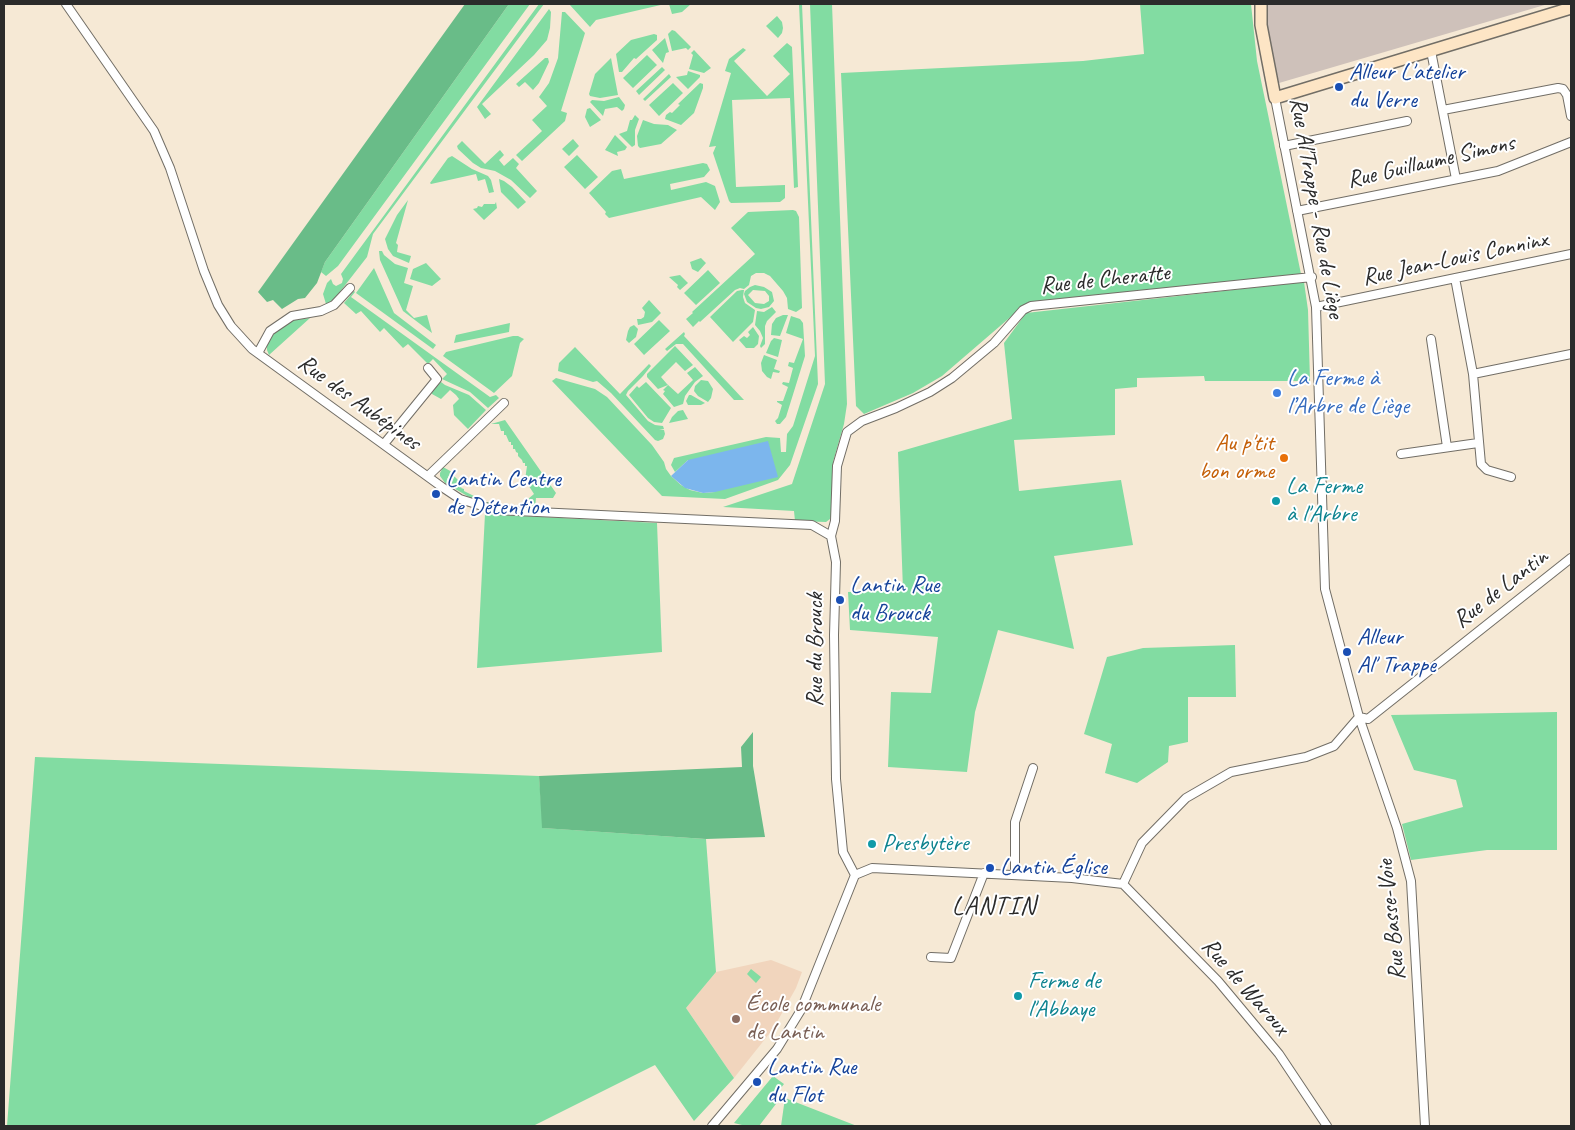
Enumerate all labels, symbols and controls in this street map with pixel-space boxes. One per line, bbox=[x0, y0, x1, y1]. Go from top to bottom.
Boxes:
place label: Alleur L'atelier du Verre bbox=[1349, 59, 1465, 115]
marker: Alleur L'atelier du Verre bbox=[1333, 81, 1345, 93]
street label: Rue Al'Trappe - Rue de Liège bbox=[1282, 95, 1350, 321]
street label: Rue Guillaume Simons bbox=[1344, 129, 1518, 195]
street label: Rue Jean-Louis Conninx bbox=[1360, 225, 1550, 293]
street label: Rue de Cheratte bbox=[1039, 259, 1171, 301]
street label: Rue des Aubépines bbox=[292, 349, 426, 457]
place label: La Ferme à l’Arbre de Liège bbox=[1287, 365, 1409, 421]
marker: La Ferme à l’Arbre de Liège bbox=[1271, 387, 1283, 399]
place label: Au p'tit bon orme bbox=[1199, 430, 1274, 486]
marker: Au p'tit bon orme bbox=[1278, 452, 1290, 464]
place label: Lantin Centre de Détention bbox=[446, 466, 561, 522]
place label: La Ferme à l'Arbre bbox=[1286, 473, 1362, 529]
marker: Lantin Centre de Détention bbox=[430, 488, 442, 500]
marker: La Ferme à l'Arbre bbox=[1270, 495, 1282, 507]
street label: Rue de Lantin bbox=[1448, 543, 1554, 635]
place label: Lantin Rue du Brouck bbox=[850, 572, 939, 628]
street label: Rue du Brouck bbox=[802, 593, 830, 707]
marker: Lantin Rue du Brouck bbox=[834, 594, 846, 606]
place label: Alleur Al' Trappe bbox=[1357, 624, 1436, 680]
marker: Alleur Al' Trappe bbox=[1341, 646, 1353, 658]
place label: Presbytère bbox=[882, 830, 969, 858]
marker: Presbytère bbox=[866, 838, 878, 850]
place label: Lantin Église bbox=[1000, 854, 1107, 882]
street label: Rue Basse-Voie bbox=[1371, 858, 1413, 982]
marker: Lantin Église bbox=[984, 862, 996, 874]
district label: LANTIN bbox=[952, 891, 1036, 923]
street label: Rue de Waroux bbox=[1195, 932, 1295, 1042]
place label: Ferme de l'Abbaye bbox=[1028, 968, 1101, 1024]
marker: Ferme de l'Abbaye bbox=[1012, 990, 1024, 1002]
place label: École communale de Lantin bbox=[746, 991, 880, 1047]
marker: École communale de Lantin bbox=[730, 1013, 742, 1025]
place label: Lantin Rue du Flot bbox=[767, 1054, 856, 1110]
marker: Lantin Rue du Flot bbox=[751, 1076, 763, 1088]

